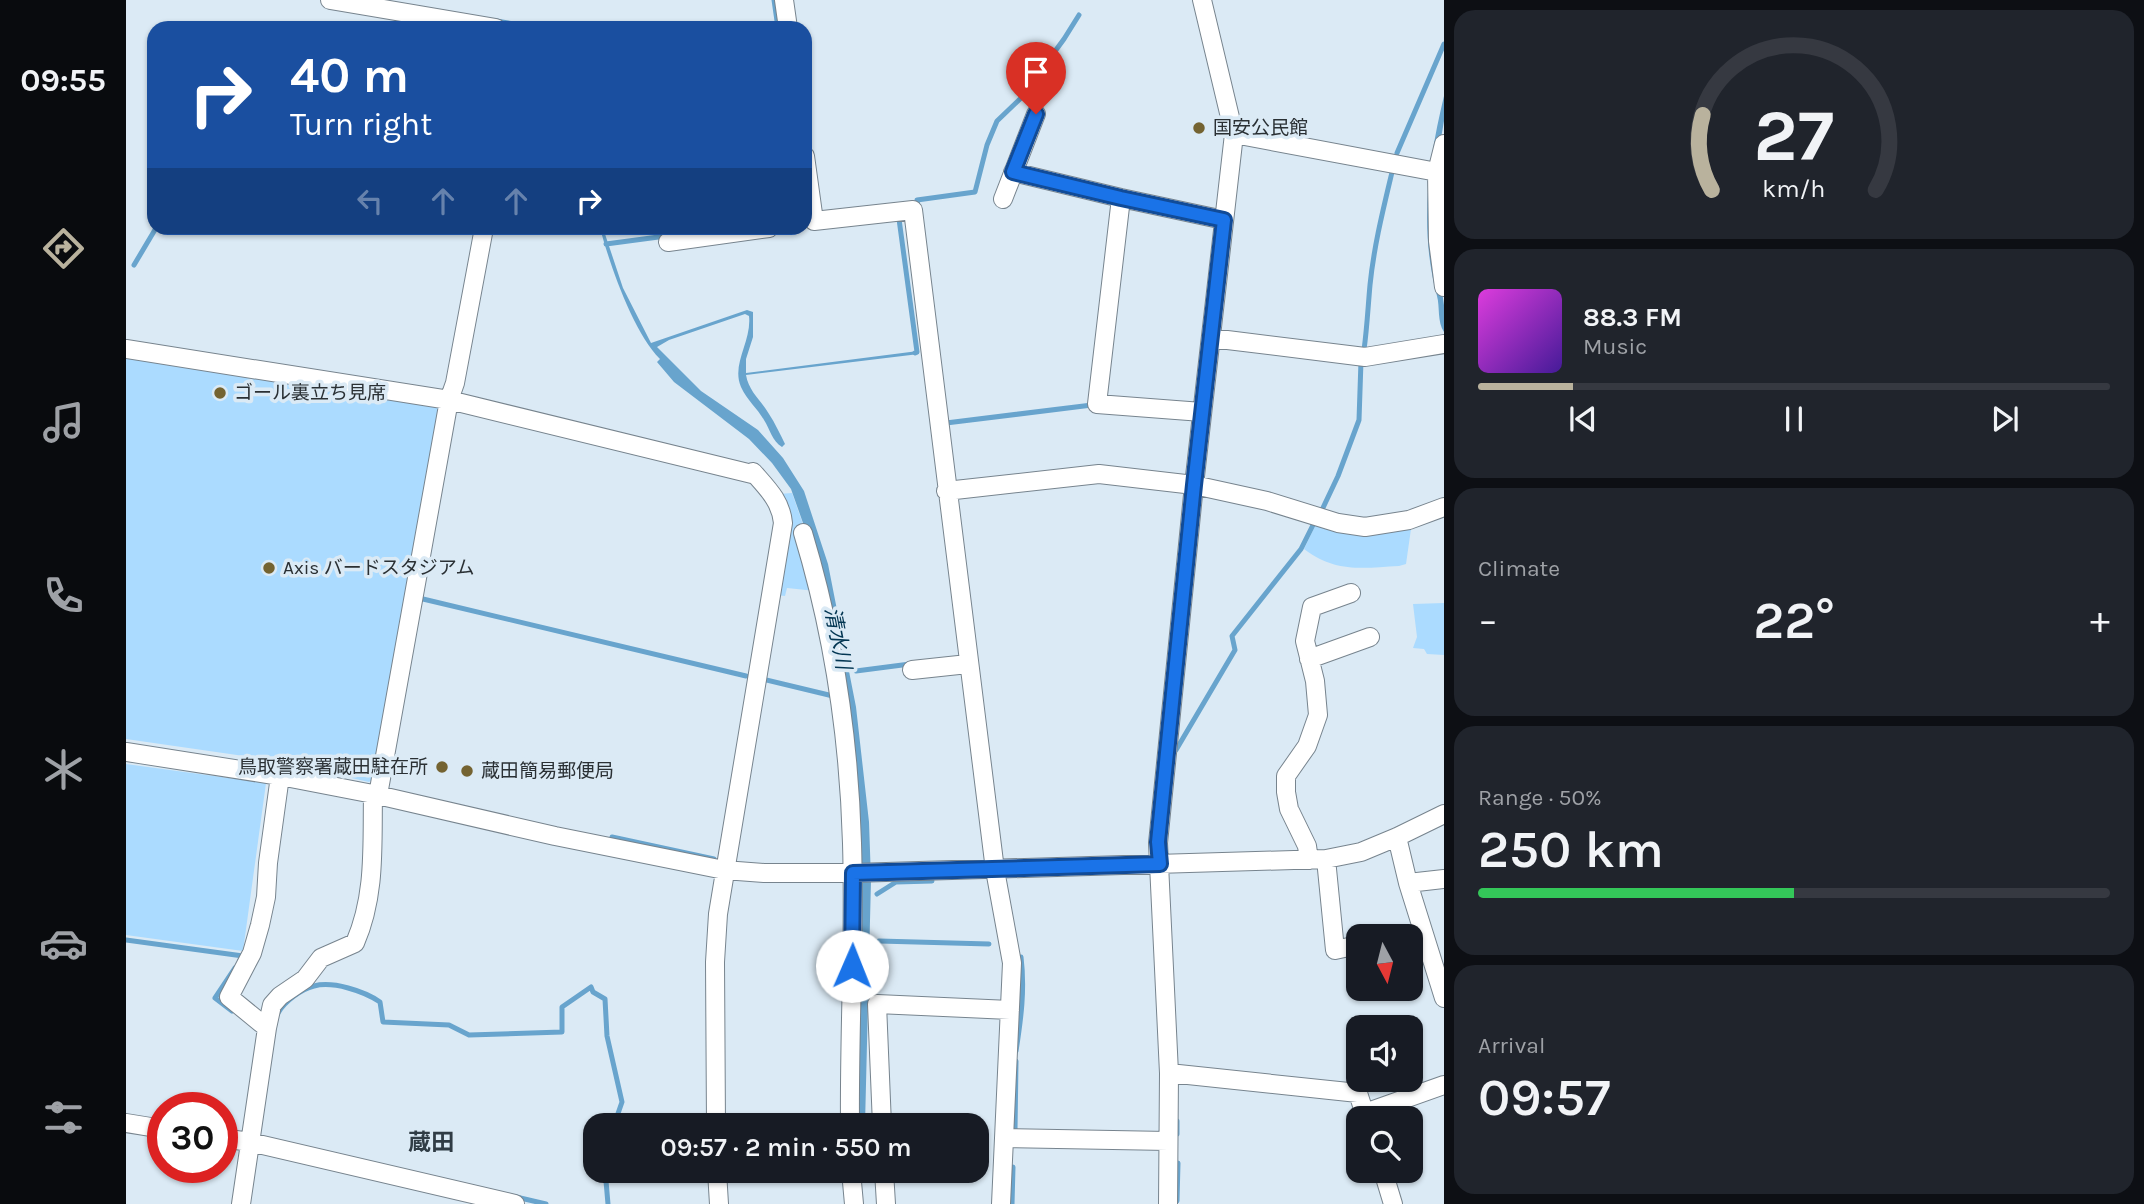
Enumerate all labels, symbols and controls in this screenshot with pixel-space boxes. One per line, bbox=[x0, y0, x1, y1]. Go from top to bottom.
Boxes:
pin bbox=[1006, 42, 1066, 114]
text: 40 m bbox=[290, 47, 409, 104]
icon: right bbox=[175, 49, 266, 140]
icon: arrive bbox=[1017, 53, 1055, 91]
text: 09:55 bbox=[20, 62, 106, 99]
text: 27 bbox=[1754, 94, 1834, 179]
text: Turn right bbox=[290, 106, 432, 143]
place label: 国安公民館 bbox=[1213, 117, 1308, 139]
marker: 国安公民館 bbox=[1191, 120, 1207, 136]
text: km/h bbox=[1762, 174, 1826, 203]
icon: left bbox=[351, 182, 389, 220]
icon: ahead bbox=[424, 182, 462, 220]
icon: ahead bbox=[497, 182, 535, 220]
icon: right bbox=[570, 182, 608, 220]
icon: directions bbox=[39, 224, 88, 273]
text: 88.3 FM bbox=[1583, 302, 1682, 333]
text: Music bbox=[1583, 333, 1647, 360]
place label: ゴール裏立ち見席 bbox=[234, 382, 386, 404]
marker: ゴール裏立ち見席 bbox=[212, 385, 228, 401]
icon: music bbox=[39, 398, 88, 447]
icon: previous bbox=[1564, 400, 1602, 438]
icon: pause bbox=[1775, 400, 1813, 438]
icon: next bbox=[1986, 400, 2024, 438]
text: Climate bbox=[1478, 555, 1560, 582]
place label: Axis バードスタジアム bbox=[283, 557, 474, 579]
marker: Axis バードスタジアム bbox=[261, 560, 277, 576]
icon: phone bbox=[39, 571, 88, 620]
text: 22° bbox=[1753, 590, 1835, 651]
text: − bbox=[1478, 598, 1498, 643]
text: + bbox=[2090, 598, 2110, 643]
water label: 清水川 bbox=[820, 605, 856, 673]
icon: climate bbox=[39, 745, 88, 794]
place label: 鳥取警察署蔵田駐在所 bbox=[238, 756, 428, 778]
marker: 鳥取警察署蔵田駐在所 bbox=[434, 759, 450, 775]
place label: 蔵田簡易郵便局 bbox=[481, 760, 614, 782]
marker: 蔵田簡易郵便局 bbox=[459, 763, 475, 779]
text: Range · 50% bbox=[1478, 784, 1602, 811]
text: 250 km bbox=[1478, 819, 1664, 880]
icon: car bbox=[39, 919, 88, 968]
north arrow bbox=[1346, 924, 1423, 1001]
map controls bbox=[1346, 924, 1423, 1183]
position arrow bbox=[815, 929, 889, 1003]
button: sound bbox=[1346, 1015, 1423, 1092]
text: Arrival bbox=[1478, 1032, 1545, 1059]
text: 09:57 bbox=[1478, 1067, 1611, 1128]
speed limit sign: 30 bbox=[147, 1092, 238, 1183]
icon: filters bbox=[39, 1093, 88, 1142]
button: search bbox=[1346, 1106, 1423, 1183]
district label: 蔵田 bbox=[408, 1129, 454, 1156]
text: 09:57 · 2 min · 550 m bbox=[660, 1132, 912, 1163]

